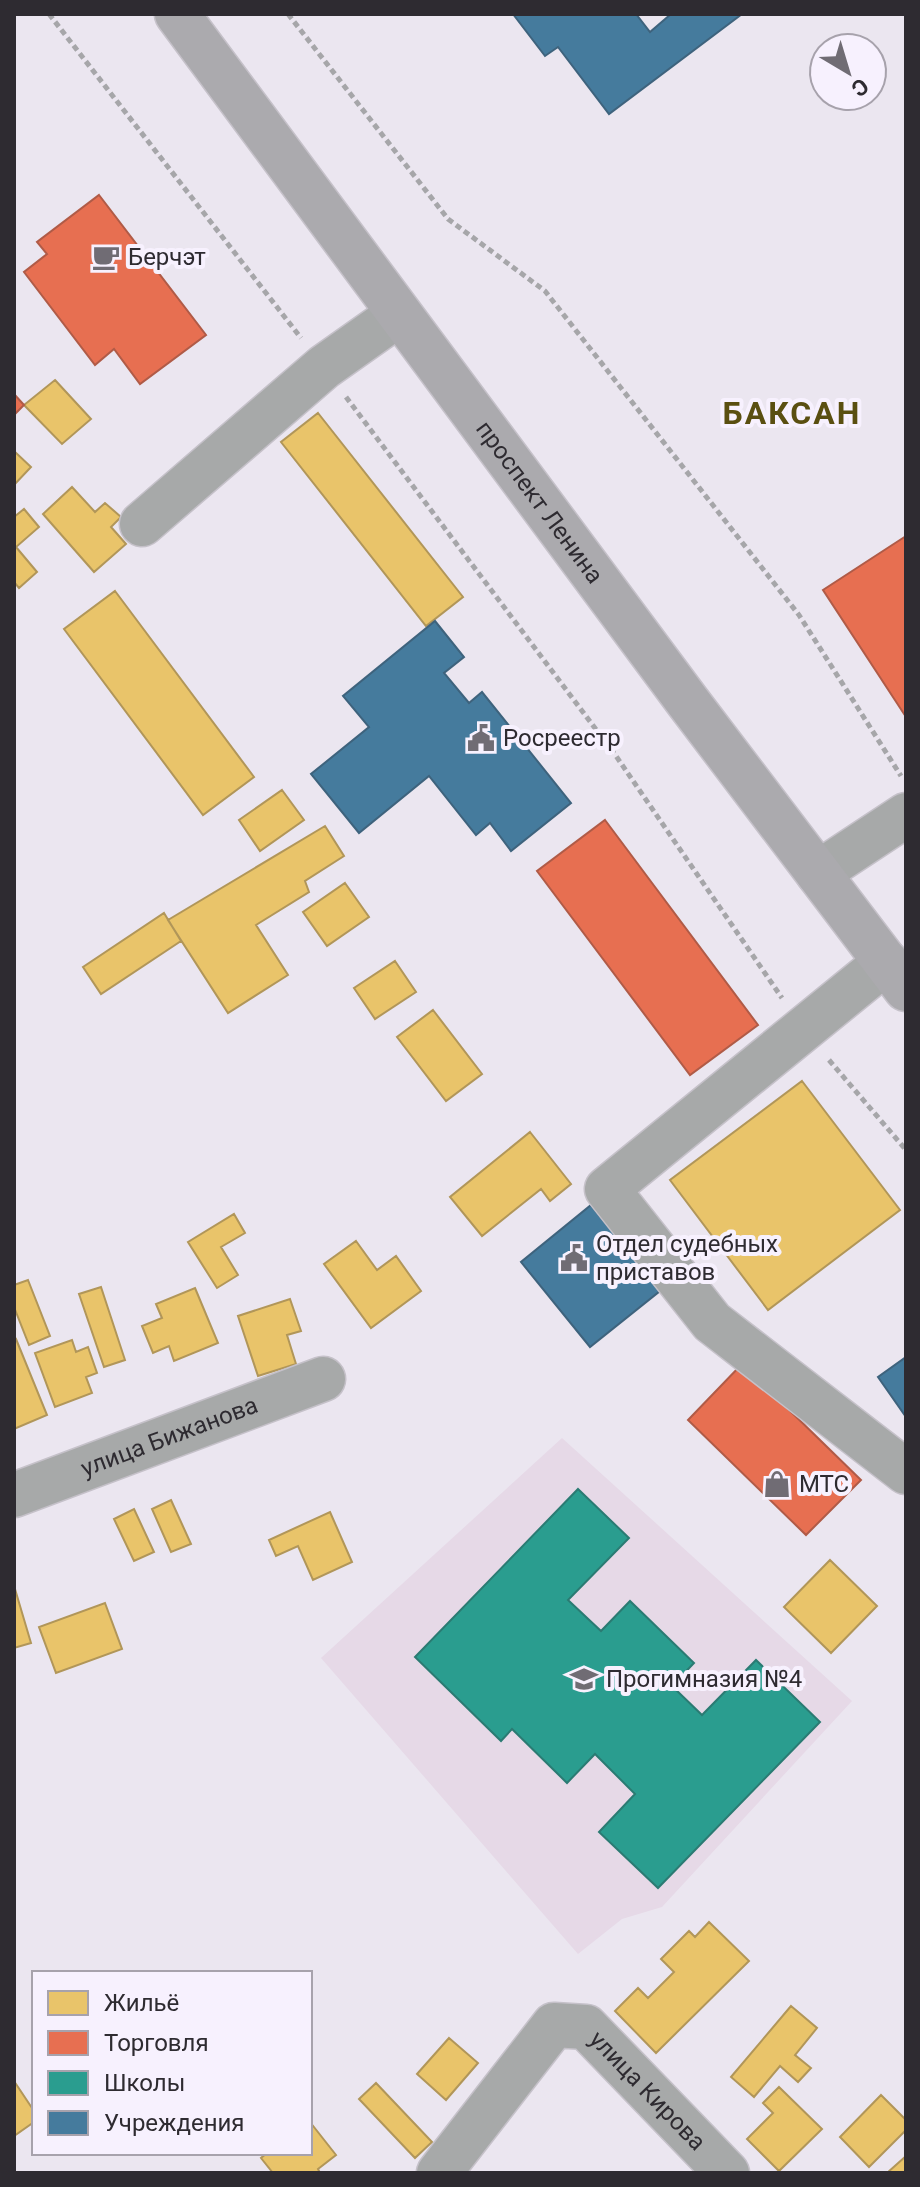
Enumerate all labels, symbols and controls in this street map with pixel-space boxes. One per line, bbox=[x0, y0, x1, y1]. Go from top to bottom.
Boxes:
north arrow bbox=[808, 32, 888, 112]
text: С bbox=[847, 73, 873, 102]
cafe icon: Берчэт bbox=[91, 242, 121, 272]
place label: Берчэт bbox=[128, 243, 206, 271]
district label: БАКСАН bbox=[723, 394, 861, 432]
street label: проспект Ленина bbox=[470, 415, 609, 589]
public building icon: Росреестр bbox=[466, 723, 496, 753]
place label: Росреестр bbox=[503, 724, 621, 752]
place label: Отдел судебных приставов bbox=[596, 1230, 778, 1286]
public building icon: Отдел судебных приставов bbox=[559, 1243, 589, 1273]
street label: улица Бижанова bbox=[77, 1391, 262, 1483]
shop icon: МТС bbox=[762, 1469, 792, 1499]
place label: МТС bbox=[799, 1470, 849, 1498]
school or university icon: Прогимназия №4 bbox=[569, 1664, 599, 1694]
place label: Прогимназия №4 bbox=[606, 1665, 802, 1693]
legend bbox=[32, 1971, 312, 2155]
text: Жильё bbox=[104, 1989, 179, 2017]
street label: улица Кирова bbox=[584, 2025, 711, 2156]
text: Торговля bbox=[104, 2029, 209, 2057]
text: Школы bbox=[104, 2069, 185, 2097]
text: Учреждения bbox=[104, 2109, 245, 2137]

